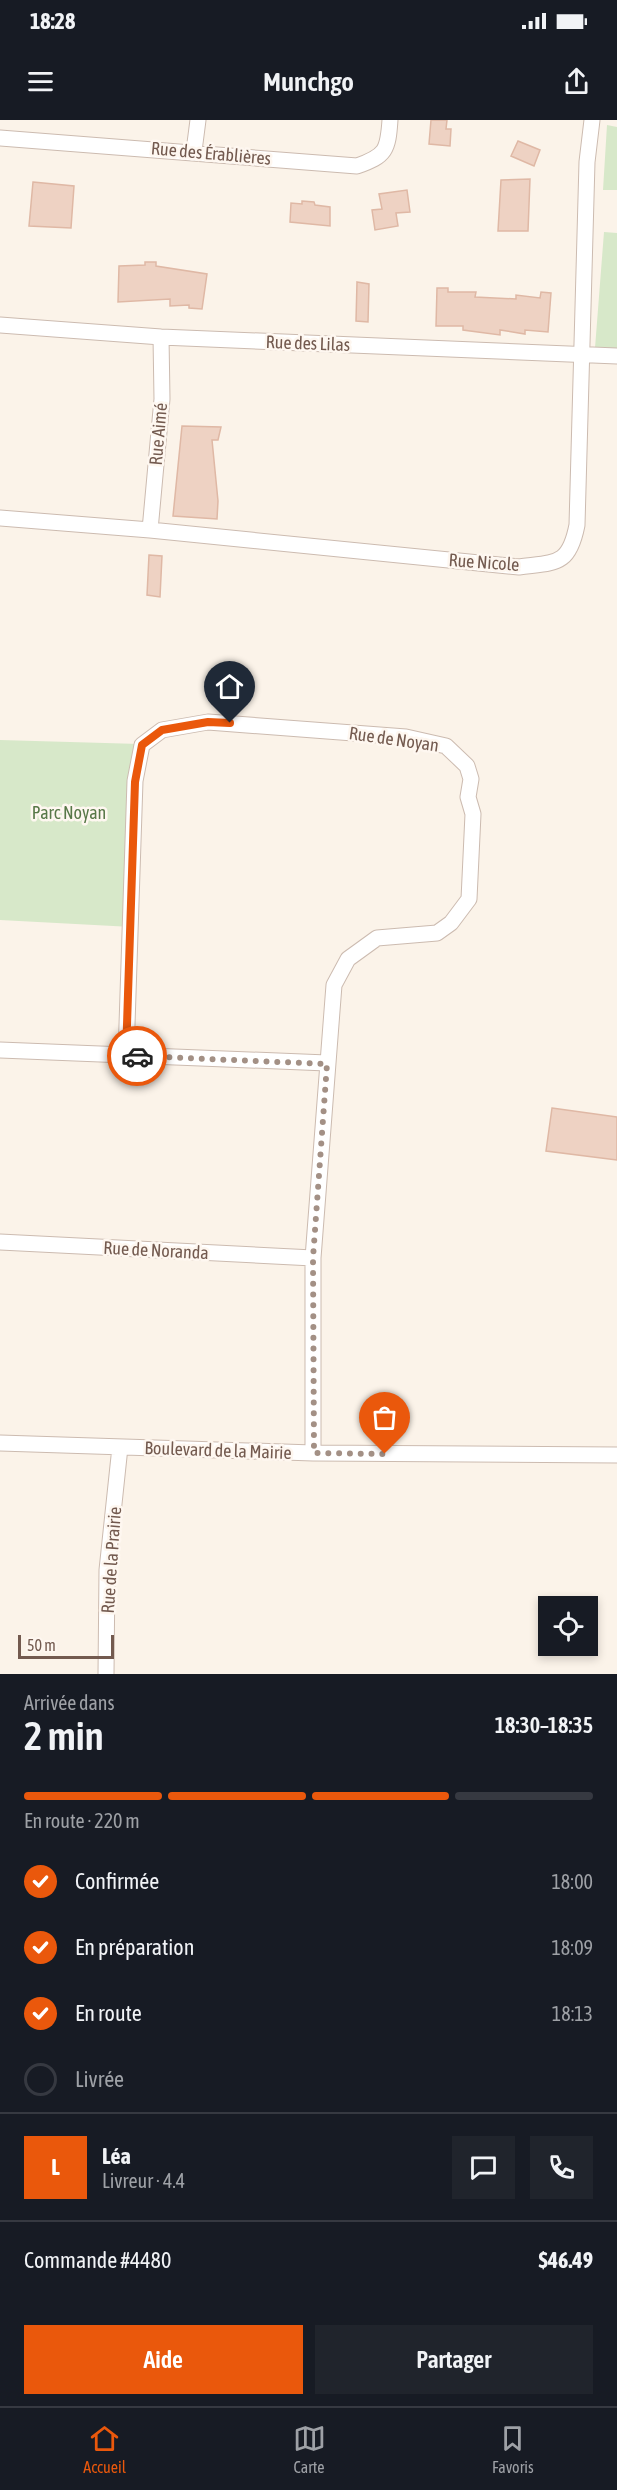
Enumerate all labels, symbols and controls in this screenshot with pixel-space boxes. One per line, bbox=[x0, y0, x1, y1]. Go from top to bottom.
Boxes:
text: 18:28 bbox=[30, 8, 75, 34]
icon: menu bbox=[24, 65, 57, 98]
icon: share bbox=[560, 65, 593, 98]
text: Munchgo bbox=[263, 66, 354, 97]
street label: Rue des Érablières bbox=[150, 137, 272, 169]
street label: Rue des Lilas bbox=[265, 331, 351, 355]
street label: Rue Aimé bbox=[145, 402, 171, 466]
street label: Rue Nicole bbox=[448, 549, 520, 575]
pin bbox=[204, 661, 255, 723]
icon: home bbox=[213, 670, 246, 703]
street label: Rue de Noyan bbox=[348, 722, 440, 756]
park label: Parc Noyan bbox=[32, 802, 106, 823]
courier bbox=[107, 1026, 167, 1086]
icon: car bbox=[121, 1040, 154, 1073]
street label: Rue de Noranda bbox=[103, 1237, 209, 1263]
pin bbox=[359, 1392, 410, 1454]
icon: bag bbox=[368, 1401, 401, 1434]
street label: Boulevard de la Mairie bbox=[144, 1437, 292, 1463]
street label: Rue de la Prairie bbox=[97, 1506, 125, 1614]
map controls bbox=[538, 1596, 598, 1656]
button: locate bbox=[538, 1596, 598, 1656]
scale bar bbox=[18, 1632, 114, 1660]
text: 50 m bbox=[27, 1636, 56, 1654]
text: Arrivée dans bbox=[24, 1691, 115, 1714]
text: 18:30–18:35 bbox=[495, 1712, 593, 1738]
text: 2 min bbox=[24, 1714, 104, 1758]
text: En route · 220 m bbox=[24, 1809, 140, 1832]
icon: check bbox=[24, 1865, 57, 1898]
text: Confirmée bbox=[75, 1868, 159, 1894]
text: 18:00 bbox=[551, 1870, 593, 1893]
icon: check bbox=[24, 1931, 57, 1964]
text: En préparation bbox=[75, 1934, 194, 1960]
text: 18:09 bbox=[551, 1936, 593, 1959]
icon: check bbox=[24, 1997, 57, 2030]
text: En route bbox=[75, 2000, 142, 2026]
text: 18:13 bbox=[552, 2002, 593, 2025]
text: Livrée bbox=[75, 2066, 124, 2092]
button: chat bbox=[452, 2136, 515, 2199]
button: phone bbox=[530, 2136, 593, 2199]
text: Léa bbox=[102, 2143, 131, 2169]
text: L bbox=[51, 2154, 60, 2180]
text: Livreur · 4.4 bbox=[102, 2169, 185, 2192]
text: Commande #4480 bbox=[24, 2247, 171, 2273]
text: $46.49 bbox=[538, 2247, 593, 2273]
button: Aide bbox=[24, 2325, 303, 2394]
button: Partager bbox=[315, 2325, 593, 2394]
tab: Accueil bbox=[83, 2422, 126, 2476]
tab: Carte bbox=[293, 2422, 326, 2476]
tab: Favoris bbox=[492, 2422, 534, 2476]

